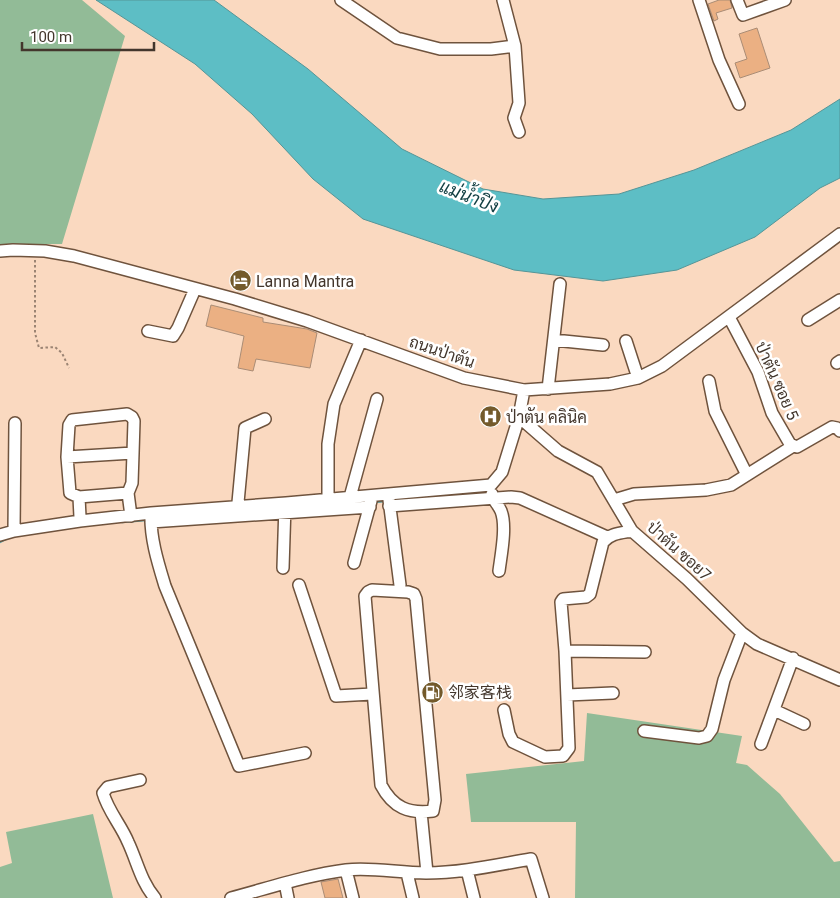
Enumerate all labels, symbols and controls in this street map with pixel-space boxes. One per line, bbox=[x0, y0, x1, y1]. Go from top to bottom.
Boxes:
scale bar bbox=[22, 20, 155, 52]
text: 100 m bbox=[30, 28, 72, 46]
water label: แม่น้ำปิง bbox=[436, 170, 503, 217]
hotel icon: Lanna Mantra bbox=[228, 269, 252, 293]
place label: Lanna Mantra bbox=[256, 272, 354, 291]
street label: ถนนป่าตัน bbox=[407, 331, 477, 372]
street label: ป่าตัน ซอย 5 bbox=[751, 339, 804, 423]
hospital icon: ป่าตัน คลินิค bbox=[478, 405, 502, 429]
place label: ป่าตัน คลินิค bbox=[506, 407, 587, 427]
street label: ป่าตัน ซอย7 bbox=[643, 517, 716, 585]
fuel station icon: 邻家客栈 bbox=[420, 680, 444, 704]
place label: 邻家客栈 bbox=[448, 683, 512, 702]

